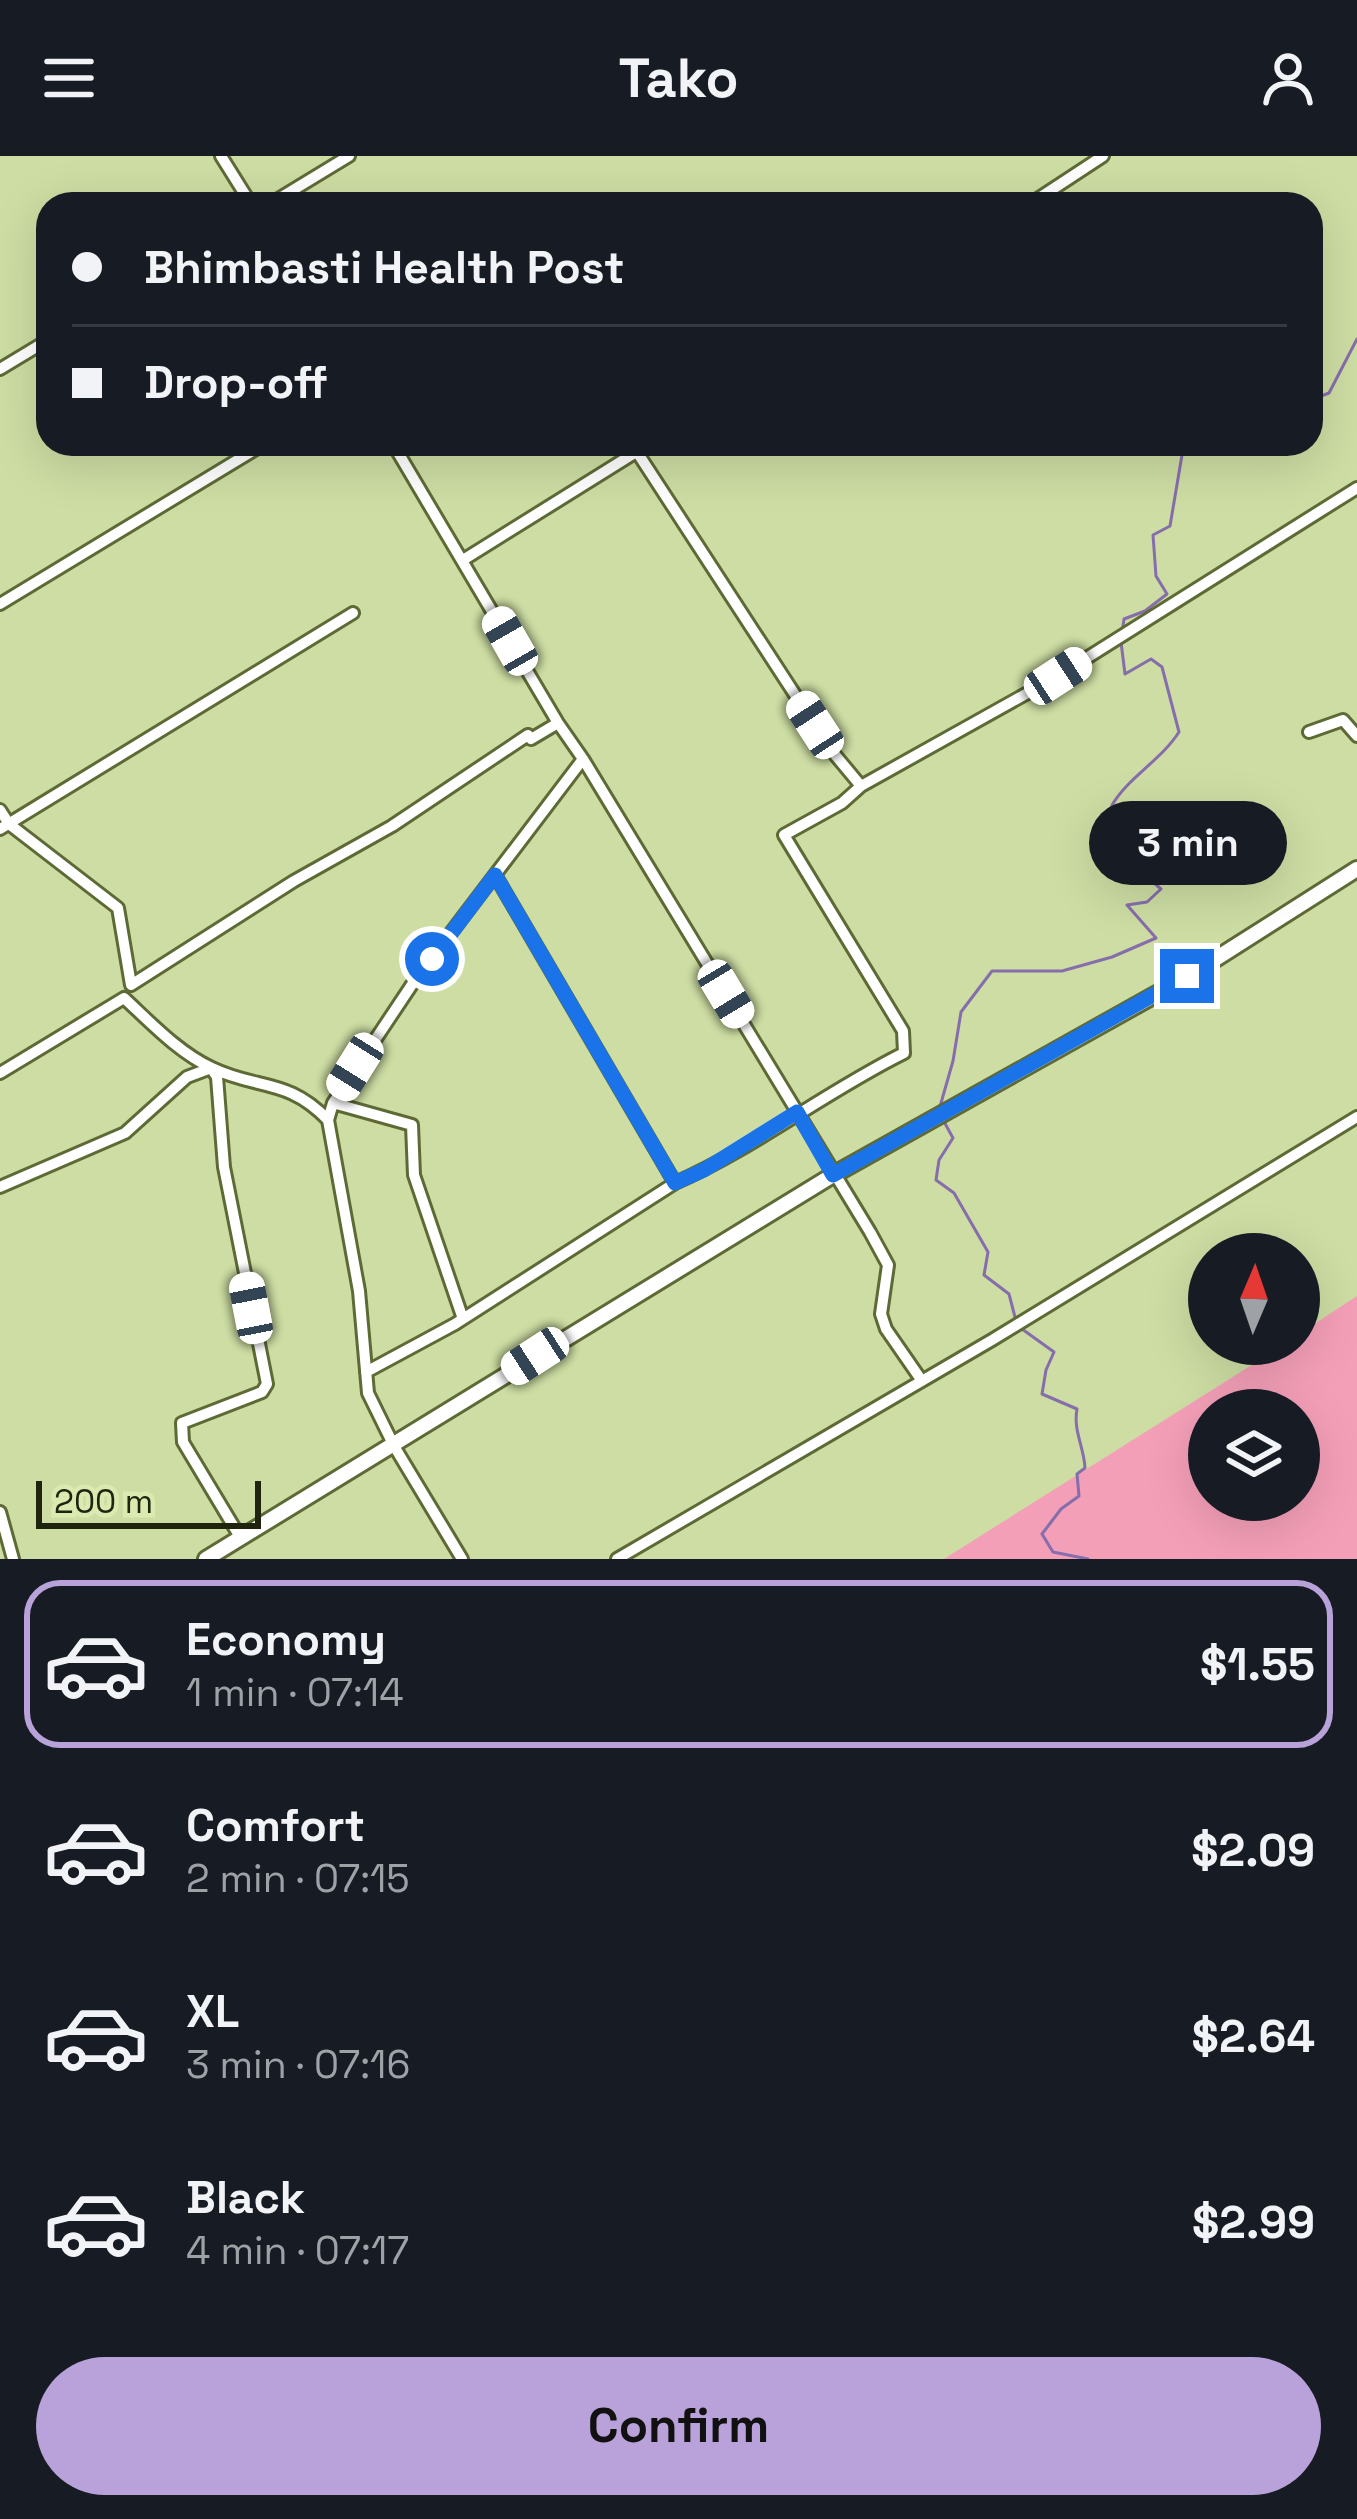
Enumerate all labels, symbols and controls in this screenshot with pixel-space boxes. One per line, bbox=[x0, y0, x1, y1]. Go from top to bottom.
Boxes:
text: Tako bbox=[618, 44, 739, 113]
icon: menu bbox=[36, 45, 102, 111]
icon: person bbox=[1255, 45, 1321, 111]
text: Bhimbasti Health Post bbox=[144, 239, 625, 296]
text: Drop-off bbox=[144, 354, 328, 411]
car bbox=[476, 601, 544, 681]
car bbox=[1018, 641, 1098, 711]
car bbox=[780, 685, 850, 765]
callout: 3 min bbox=[1088, 802, 1286, 886]
text: 3 min bbox=[1137, 818, 1239, 867]
route start bbox=[405, 932, 459, 986]
route end bbox=[1160, 949, 1214, 1003]
car bbox=[692, 954, 760, 1034]
car bbox=[321, 1027, 389, 1107]
north arrow bbox=[1188, 1233, 1320, 1365]
map controls bbox=[1188, 1233, 1320, 1521]
car bbox=[226, 1269, 276, 1347]
car bbox=[495, 1321, 575, 1391]
button: layers bbox=[1188, 1389, 1320, 1521]
scale bar bbox=[36, 1475, 261, 1528]
text: 200 m bbox=[54, 1481, 153, 1523]
icon: car bbox=[42, 1610, 150, 1718]
text: Economy bbox=[186, 1611, 386, 1668]
text: $1.55 bbox=[1200, 1636, 1315, 1693]
text: 1 min · 07:14 bbox=[186, 1668, 404, 1717]
icon: car bbox=[42, 1796, 150, 1904]
text: Comfort bbox=[186, 1797, 365, 1854]
text: $2.09 bbox=[1191, 1822, 1315, 1879]
text: 2 min · 07:15 bbox=[186, 1854, 410, 1903]
icon: car bbox=[42, 1982, 150, 2090]
text: XL bbox=[186, 1983, 239, 2040]
text: $2.64 bbox=[1192, 2008, 1315, 2065]
text: 3 min · 07:16 bbox=[186, 2040, 410, 2089]
icon: car bbox=[42, 2168, 150, 2276]
text: Black bbox=[186, 2169, 305, 2226]
text: $2.99 bbox=[1192, 2194, 1315, 2251]
text: 4 min · 07:17 bbox=[186, 2226, 409, 2275]
button: Confirm bbox=[36, 2357, 1321, 2495]

